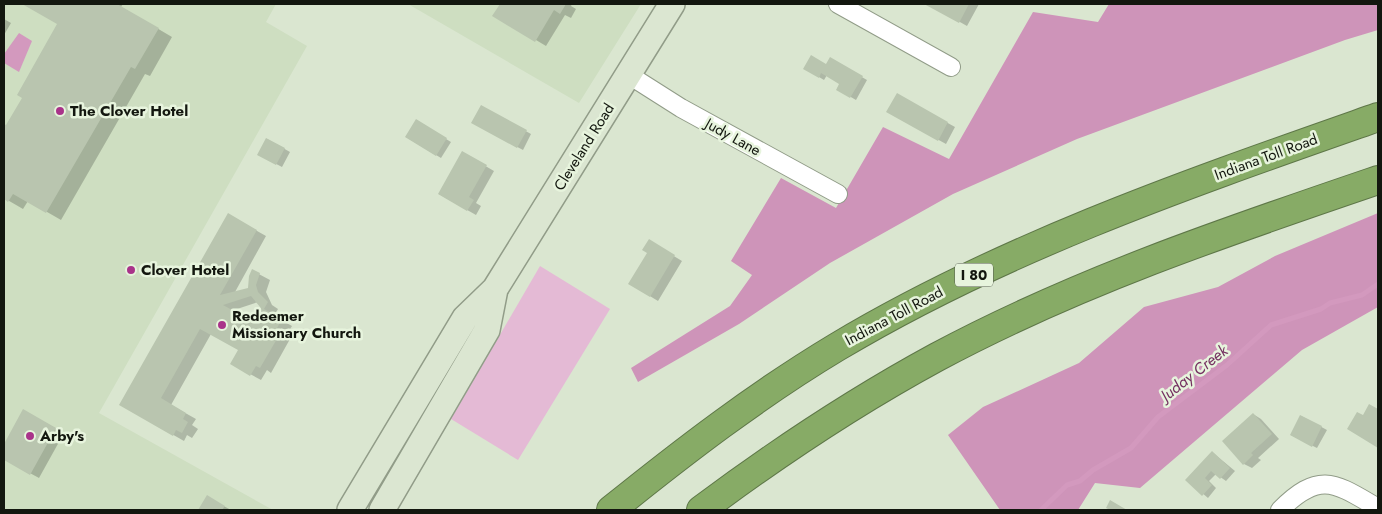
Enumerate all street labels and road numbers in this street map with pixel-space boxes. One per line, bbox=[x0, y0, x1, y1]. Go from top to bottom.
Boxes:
street label: Cleveland Road bbox=[548, 99, 620, 195]
street label: Judy Lane bbox=[699, 112, 765, 161]
street label: Indiana Toll Road bbox=[1211, 128, 1321, 186]
road number: I 80 bbox=[955, 264, 993, 286]
street label: Indiana Toll Road bbox=[841, 281, 947, 351]

